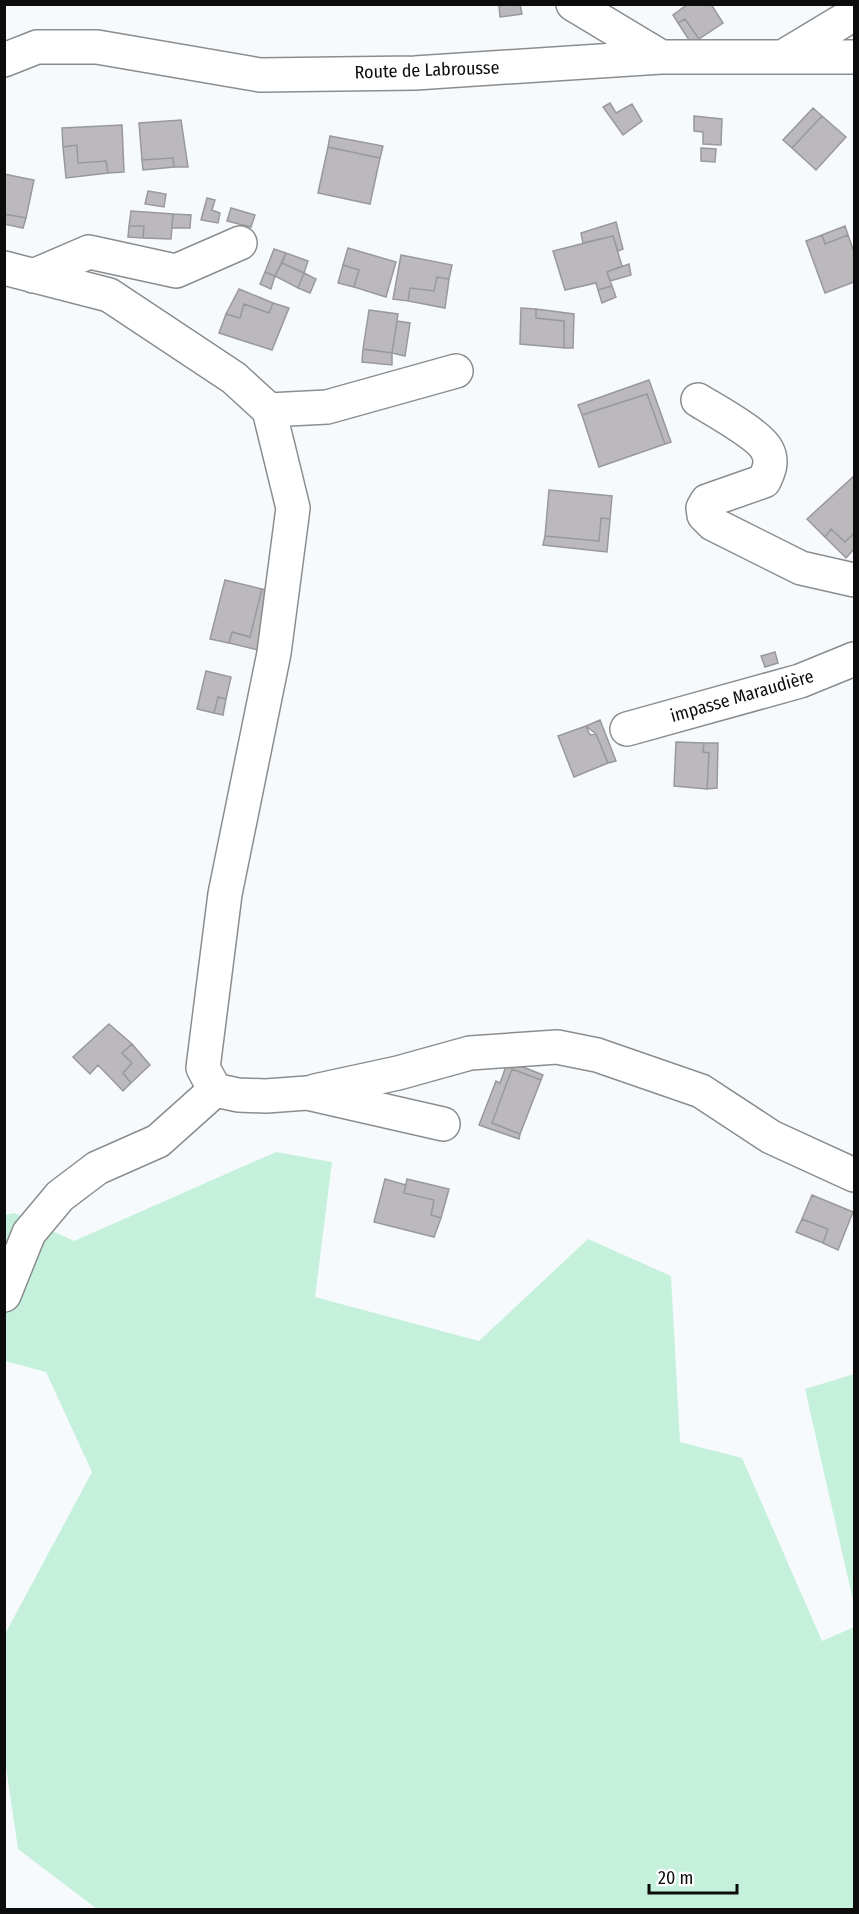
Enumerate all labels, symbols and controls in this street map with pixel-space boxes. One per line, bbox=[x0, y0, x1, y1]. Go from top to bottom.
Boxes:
street label: Route de Labrousse bbox=[354, 56, 500, 84]
street label: impasse Maraudière bbox=[668, 665, 816, 727]
scale bar bbox=[649, 1857, 738, 1895]
text: 20 m bbox=[658, 1867, 693, 1889]

